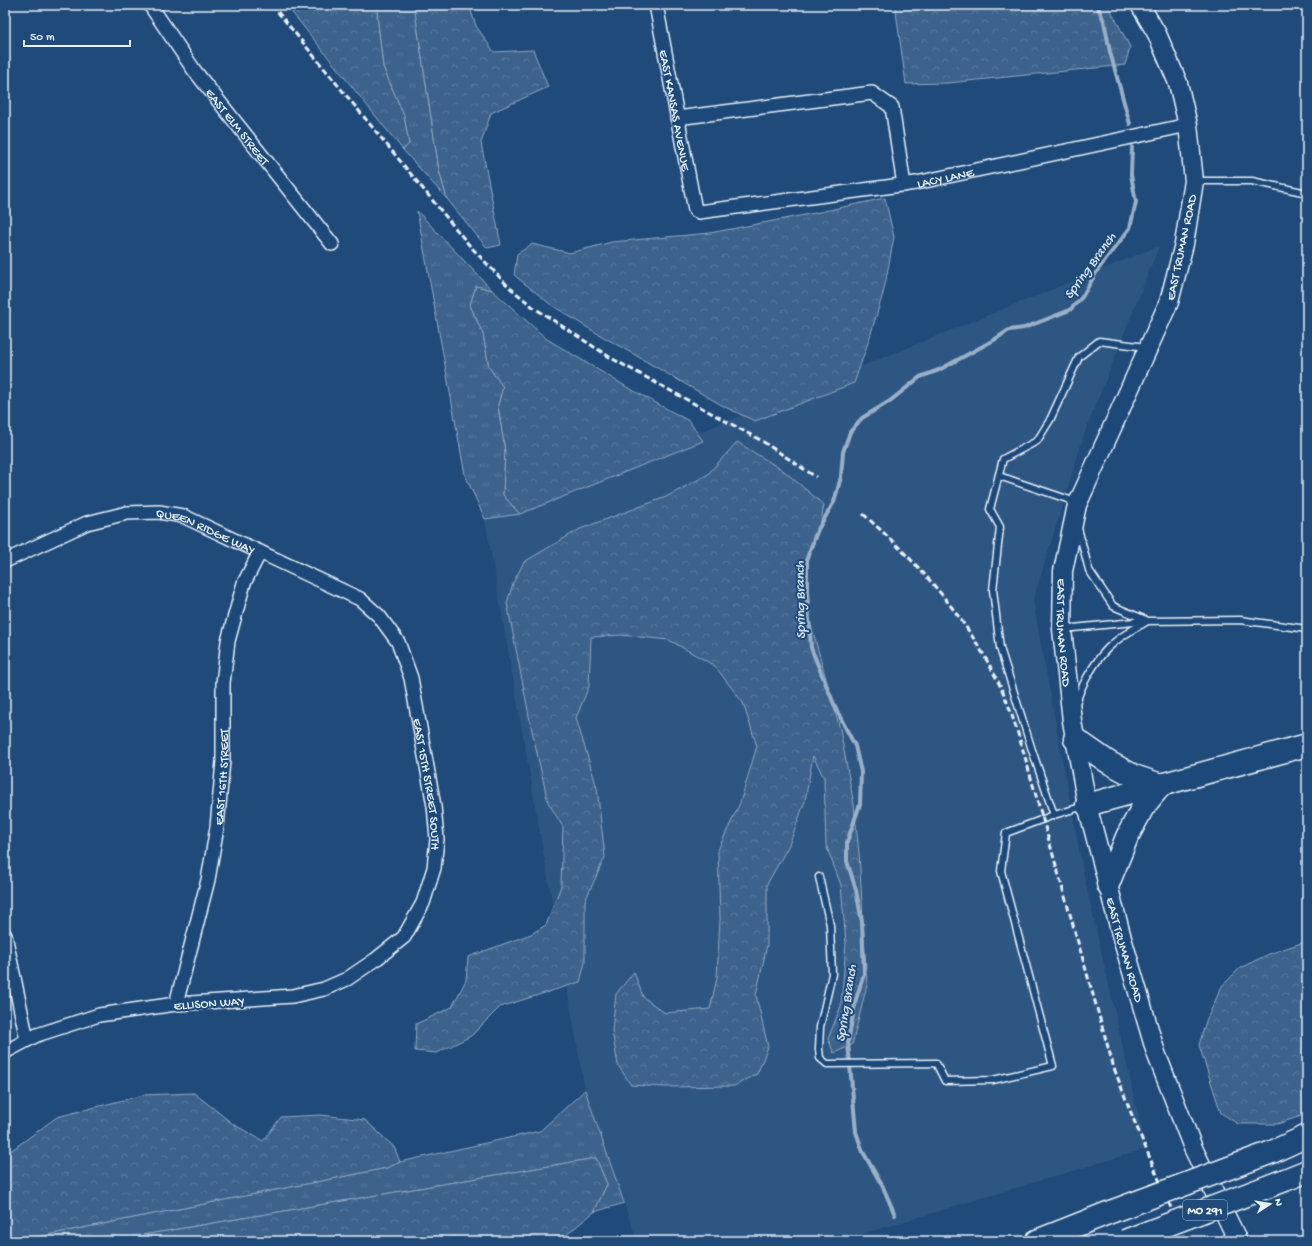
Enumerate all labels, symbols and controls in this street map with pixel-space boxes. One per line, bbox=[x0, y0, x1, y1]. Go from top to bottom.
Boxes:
scale bar bbox=[24, 22, 130, 48]
text: 50 m bbox=[30, 31, 55, 45]
street label: EAST KANSAS AVENUE bbox=[655, 49, 693, 173]
street label: EAST ELM STREET bbox=[201, 86, 272, 170]
street label: LACY LANE bbox=[916, 166, 976, 193]
street label: EAST TRUMAN ROAD bbox=[1164, 193, 1201, 302]
water label: Spring Branch bbox=[1061, 229, 1121, 303]
street label: QUEEN RIDGE WAY bbox=[154, 507, 257, 559]
water label: Spring Branch bbox=[792, 560, 811, 639]
street label: EAST TRUMAN ROAD bbox=[1052, 578, 1073, 688]
street label: EAST 15TH STREET SOUTH bbox=[408, 717, 442, 851]
street label: EAST 16TH STREET bbox=[212, 728, 233, 826]
street label: EAST TRUMAN ROAD bbox=[1102, 896, 1146, 1005]
water label: Spring Branch bbox=[833, 963, 862, 1043]
street label: ELLISON WAY bbox=[173, 995, 245, 1014]
north arrow bbox=[1250, 1184, 1290, 1224]
text: N bbox=[1271, 1198, 1284, 1207]
road number: MO 291 bbox=[1183, 1200, 1227, 1220]

